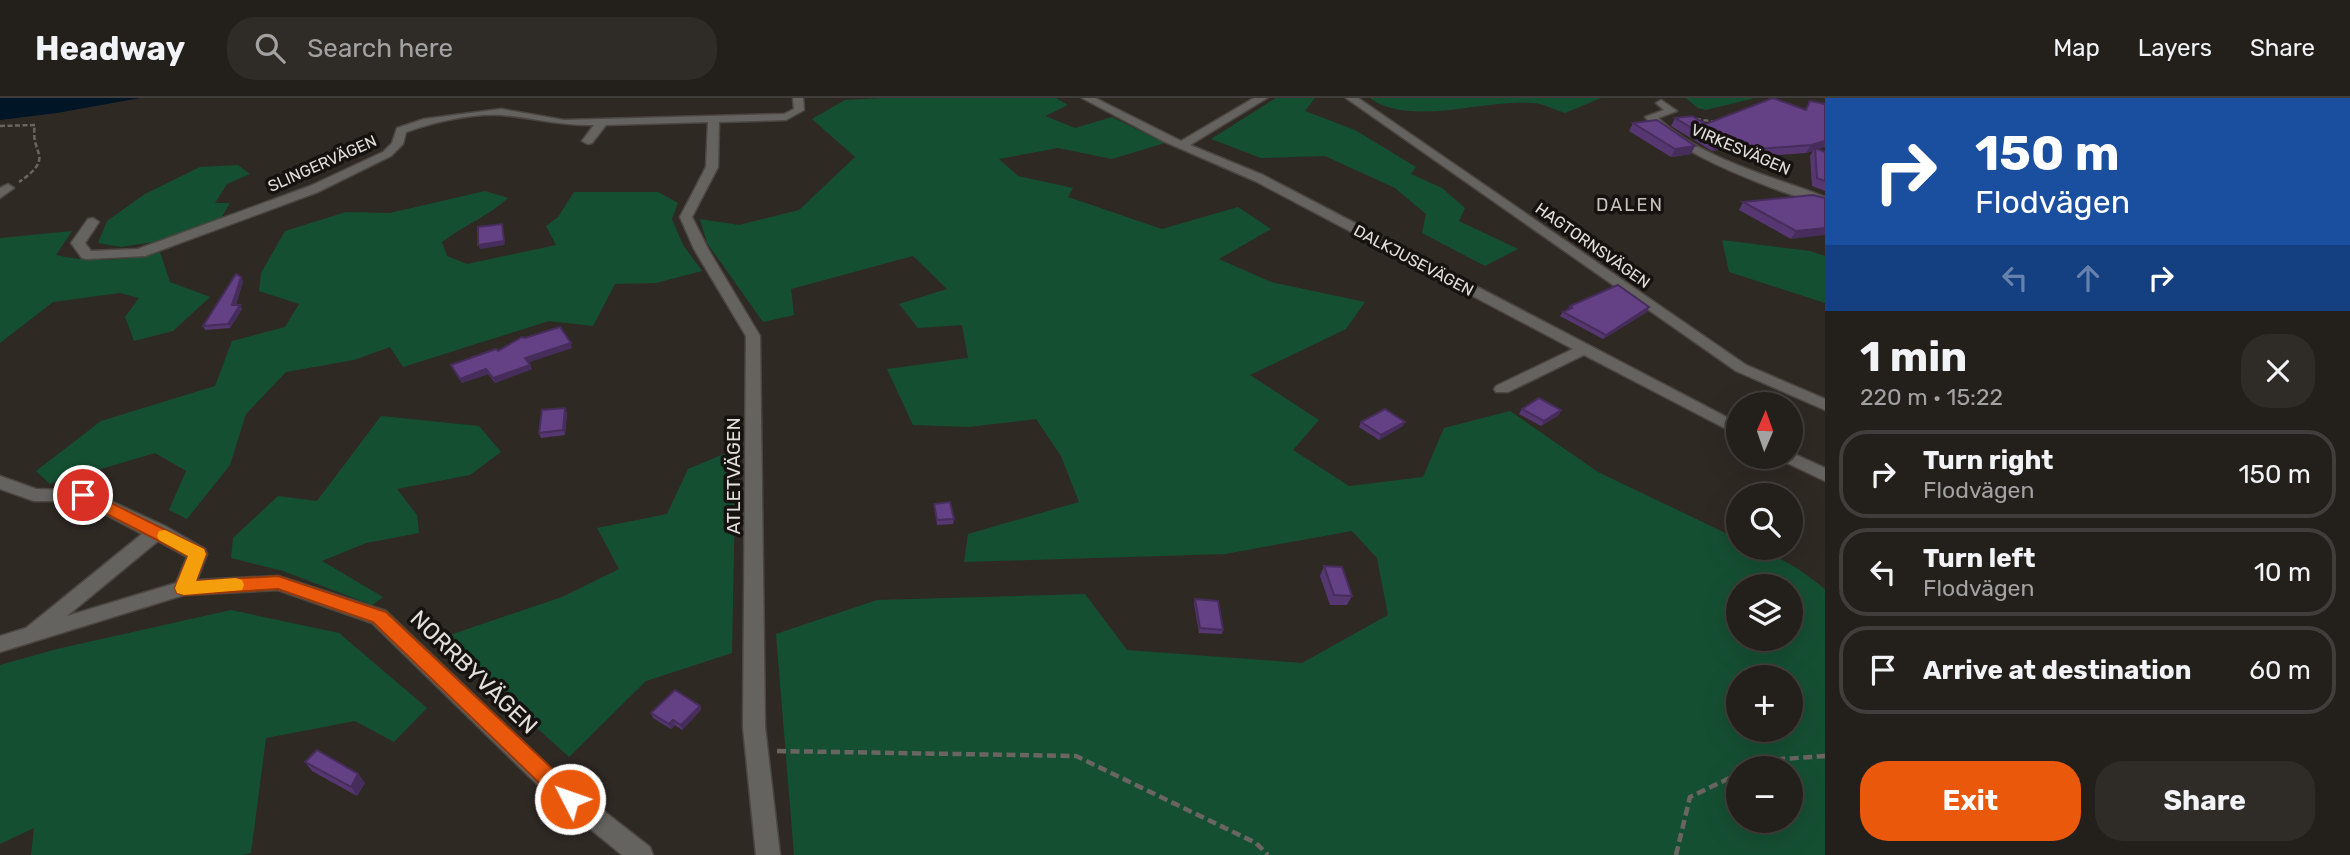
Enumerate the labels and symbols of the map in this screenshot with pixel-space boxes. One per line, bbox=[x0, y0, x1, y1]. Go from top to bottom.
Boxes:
street label: VIRKESVÄGEN bbox=[1688, 120, 1793, 179]
street label: SLINGERVÄGEN bbox=[265, 131, 380, 196]
district label: DALEN bbox=[1596, 194, 1664, 216]
street label: HAGTORNSVÄGEN bbox=[1532, 199, 1654, 292]
street label: DALKJUSEVÄGEN bbox=[1351, 221, 1477, 300]
north arrow bbox=[1726, 392, 1802, 469]
street label: ATLETVÄGEN bbox=[722, 417, 745, 535]
pin bbox=[53, 465, 113, 525]
street label: NORRBYVÄGEN bbox=[405, 604, 543, 740]
position arrow bbox=[533, 762, 607, 836]

